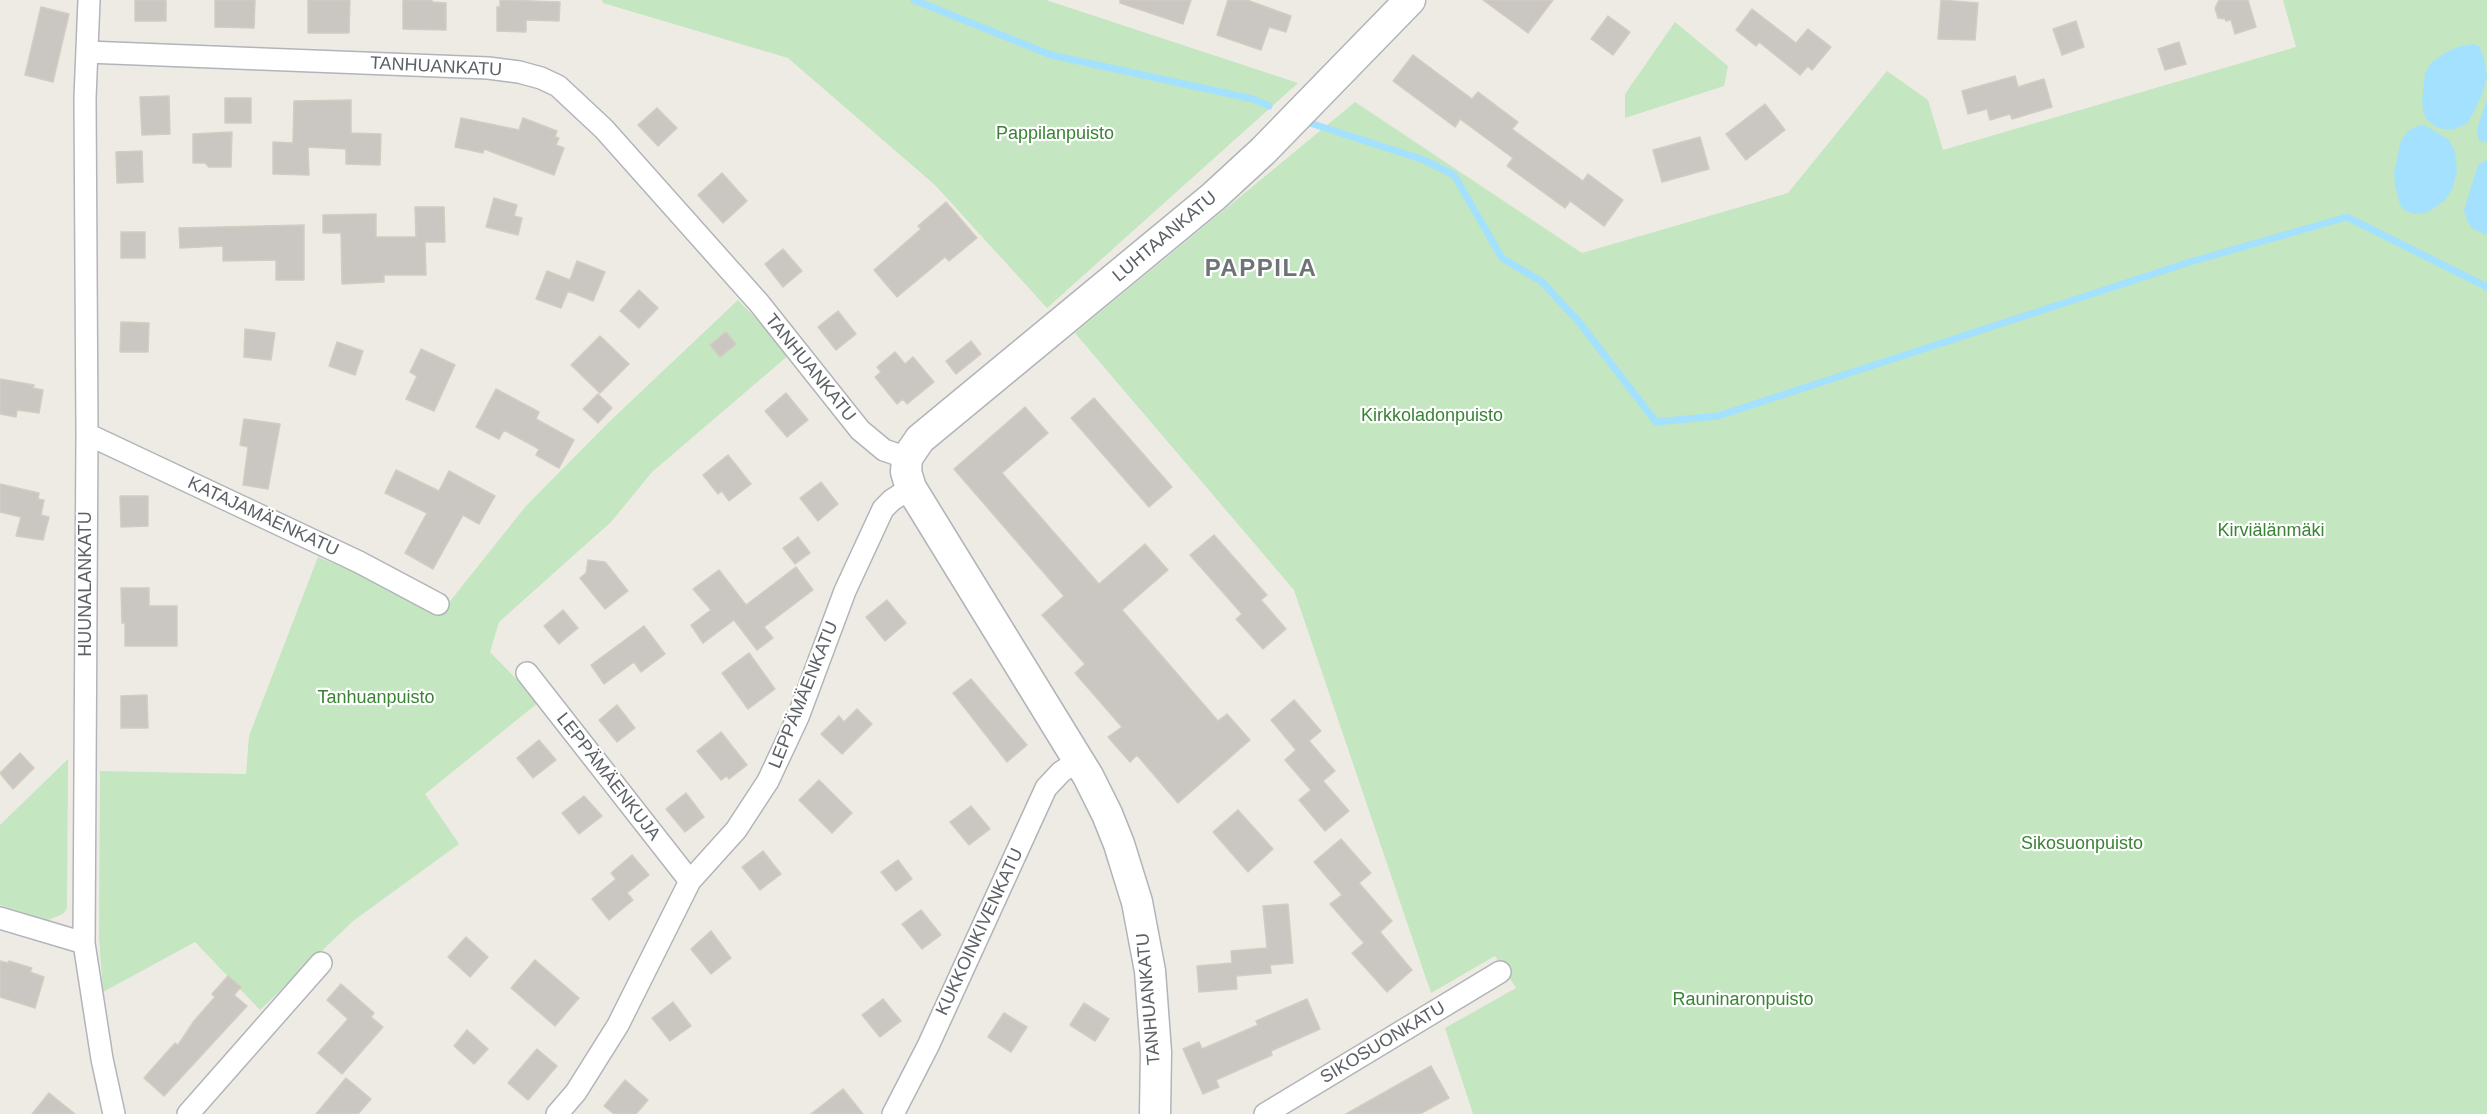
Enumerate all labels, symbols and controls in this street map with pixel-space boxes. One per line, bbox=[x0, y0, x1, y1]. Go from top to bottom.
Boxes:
street label: TANHUANKATU bbox=[369, 53, 503, 81]
park label: Pappilanpuisto bbox=[996, 123, 1114, 145]
street label: LUHTAANKATU bbox=[1109, 187, 1221, 287]
district label: PAPPILA bbox=[1205, 255, 1317, 283]
street label: TANHUANKATU bbox=[760, 310, 860, 426]
park label: Kirkkoladonpuisto bbox=[1361, 405, 1503, 427]
street label: KATAJAMÄENKATU bbox=[184, 473, 342, 561]
street label: HUUNALANKATU bbox=[75, 511, 97, 657]
park label: Kirviälänmäki bbox=[2217, 520, 2325, 542]
street label: LEPPÄMÄENKATU bbox=[765, 618, 843, 772]
park label: Tanhuanpuisto bbox=[317, 687, 435, 709]
street label: LEPPÄMÄENKUJA bbox=[551, 709, 665, 845]
park label: Sikosuonpuisto bbox=[2021, 833, 2143, 855]
street label: KUKKOINKIVENKATU bbox=[932, 845, 1028, 1019]
street label: TANHUANKATU bbox=[1132, 932, 1166, 1066]
park label: Rauninaronpuisto bbox=[1672, 989, 1814, 1011]
street label: SIKOSUONKATU bbox=[1317, 997, 1449, 1089]

